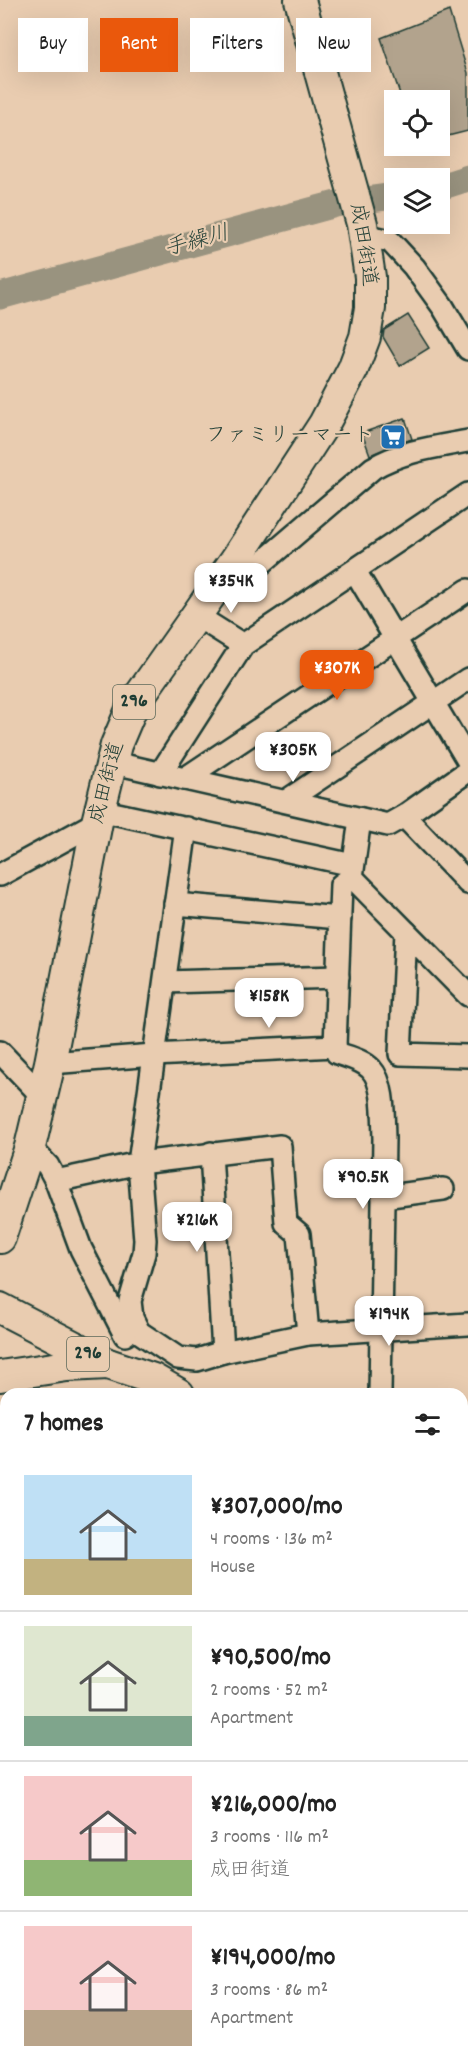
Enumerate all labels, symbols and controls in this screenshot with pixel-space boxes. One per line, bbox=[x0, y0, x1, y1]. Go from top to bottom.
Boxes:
chip: Buy bbox=[18, 18, 88, 72]
chip: Rent bbox=[100, 18, 178, 72]
chip: Filters bbox=[190, 18, 284, 72]
chip: New bbox=[296, 18, 371, 72]
map controls bbox=[384, 90, 450, 234]
button: locate bbox=[384, 90, 450, 156]
button: layers bbox=[384, 168, 450, 234]
street label: 成田街道 bbox=[341, 201, 383, 289]
water label: 手繰川 bbox=[161, 218, 233, 266]
place label: ファミリーマート bbox=[206, 422, 374, 452]
supermarket icon: ファミリーマート bbox=[378, 422, 408, 452]
pin: ¥354K bbox=[189, 563, 273, 614]
text: ¥354K bbox=[208, 568, 254, 596]
pin: ¥307K bbox=[295, 650, 379, 701]
text: ¥307K bbox=[314, 655, 360, 683]
road number: 296 bbox=[113, 685, 155, 719]
pin: ¥305K bbox=[251, 732, 335, 783]
text: ¥305K bbox=[269, 737, 317, 765]
street label: 成田街道 bbox=[83, 739, 133, 827]
pin: ¥158K bbox=[227, 978, 311, 1029]
text: ¥158K bbox=[249, 983, 289, 1011]
pin: ¥90.5K bbox=[314, 1159, 412, 1210]
text: ¥90.5K bbox=[337, 1164, 389, 1192]
pin: ¥216K bbox=[155, 1202, 239, 1253]
text: ¥216K bbox=[176, 1207, 218, 1235]
pin: ¥194K bbox=[347, 1296, 431, 1347]
text: ¥194K bbox=[369, 1301, 409, 1329]
road number: 296 bbox=[67, 1337, 109, 1371]
text: 7 homes bbox=[24, 1406, 104, 1443]
icon: filters bbox=[411, 1408, 444, 1441]
text: ¥307,000/mo bbox=[210, 1489, 343, 1526]
icon: home bbox=[72, 1499, 144, 1571]
text: 4 rooms · 136 m² bbox=[210, 1526, 333, 1554]
text: House bbox=[210, 1554, 255, 1582]
text: ¥90,500/mo bbox=[210, 1640, 331, 1677]
icon: home bbox=[72, 1650, 144, 1722]
text: 2 rooms · 52 m² bbox=[210, 1677, 328, 1705]
text: Apartment bbox=[210, 1705, 293, 1733]
text: ¥216,000/mo bbox=[210, 1787, 337, 1824]
icon: home bbox=[72, 1800, 144, 1872]
text: 3 rooms · 116 m² bbox=[210, 1824, 329, 1852]
text: 成田街道 bbox=[210, 1857, 290, 1885]
text: ¥194,000/mo bbox=[210, 1940, 335, 1977]
icon: home bbox=[72, 1950, 144, 2022]
text: 3 rooms · 86 m² bbox=[210, 1977, 328, 2005]
text: Apartment bbox=[210, 2005, 293, 2033]

